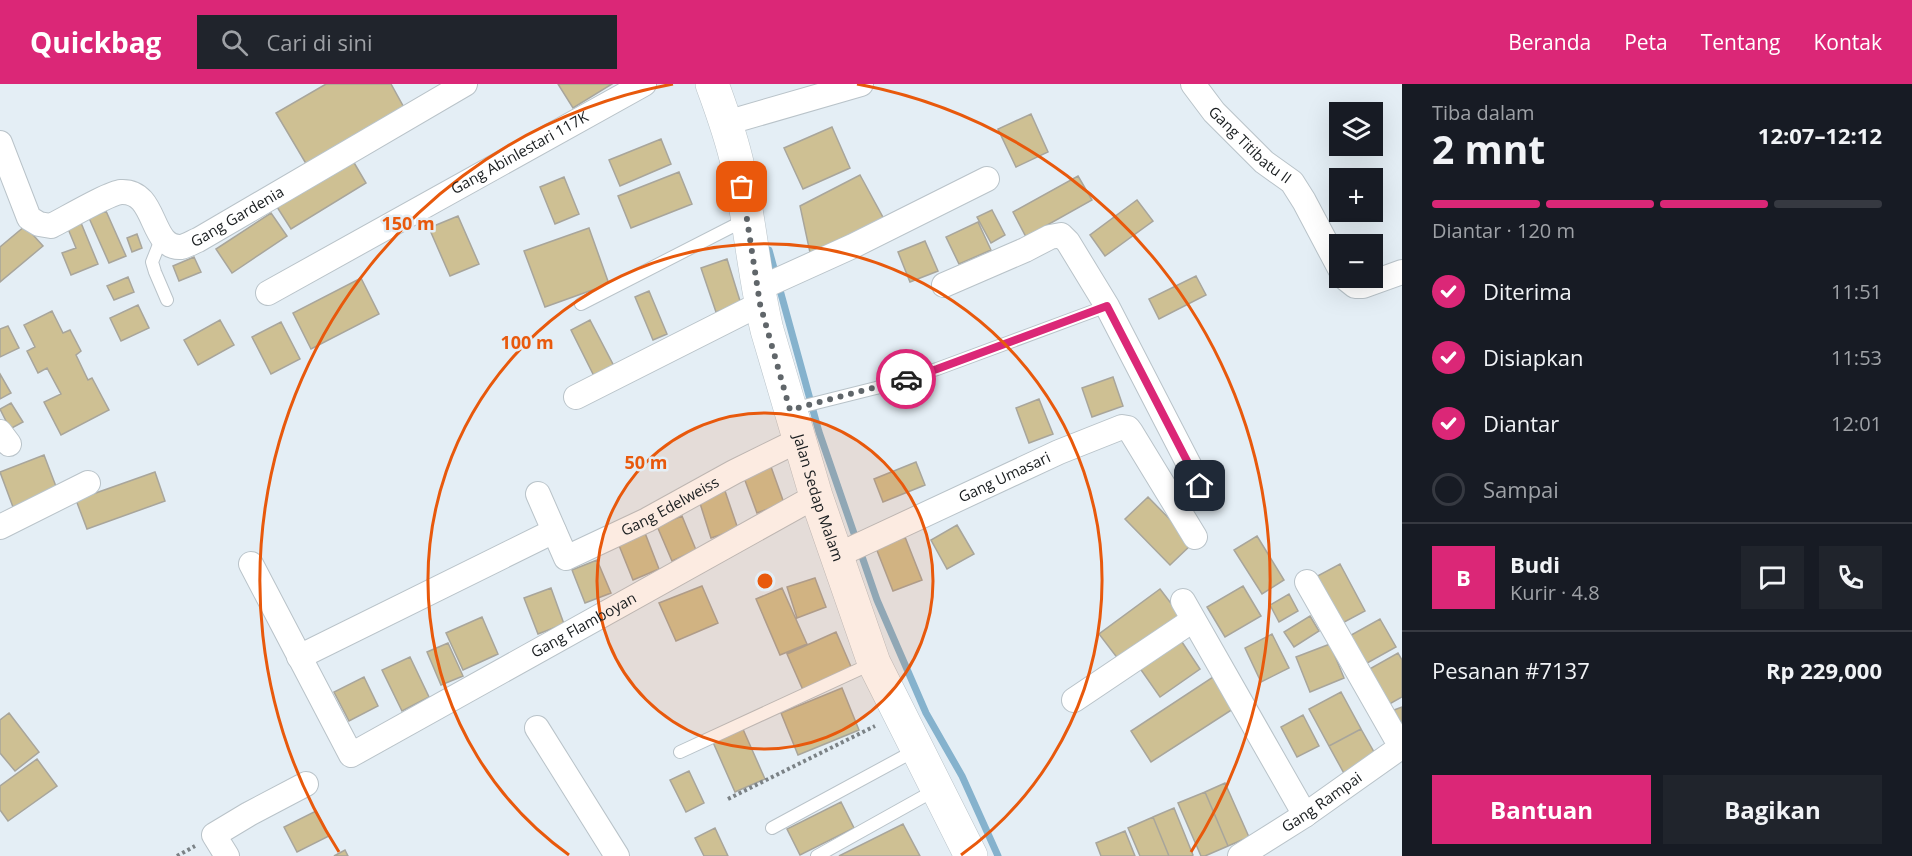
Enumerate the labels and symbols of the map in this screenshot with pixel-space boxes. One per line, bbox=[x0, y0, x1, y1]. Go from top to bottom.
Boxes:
street label: Gang Titibatu II bbox=[1205, 101, 1296, 188]
street label: Gang Abinlestari 117K bbox=[447, 106, 592, 198]
pin bbox=[716, 161, 767, 212]
street label: Gang Gardenia bbox=[188, 181, 287, 251]
text: 150 m bbox=[381, 211, 435, 235]
text: 100 m bbox=[500, 330, 554, 354]
courier bbox=[876, 349, 936, 409]
street label: Jalan Sedap Malam bbox=[789, 429, 849, 564]
street label: Gang Umasari bbox=[955, 446, 1053, 506]
text: 50 m bbox=[625, 450, 667, 474]
pin bbox=[1174, 460, 1225, 511]
street label: Gang Edelweiss bbox=[617, 471, 722, 540]
centre of rings bbox=[755, 571, 775, 591]
street label: Gang Flamboyan bbox=[527, 587, 639, 662]
street label: Gang Rampai bbox=[1278, 767, 1366, 836]

